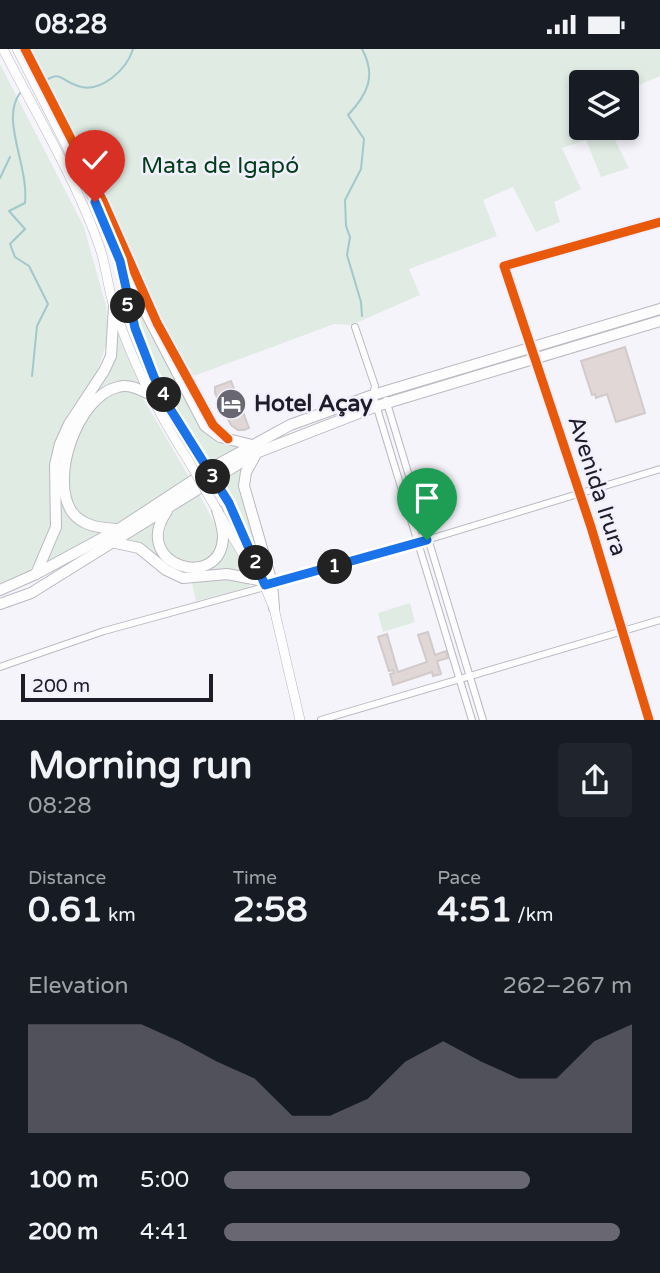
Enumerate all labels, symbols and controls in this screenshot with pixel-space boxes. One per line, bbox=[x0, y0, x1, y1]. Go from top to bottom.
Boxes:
text: 08:28 bbox=[35, 9, 107, 40]
map controls bbox=[569, 70, 639, 140]
button: layers bbox=[569, 70, 639, 140]
pin bbox=[65, 130, 125, 202]
icon: check bbox=[76, 141, 114, 179]
park label: Mata de Igapó bbox=[141, 152, 299, 180]
pin: 5 bbox=[110, 289, 146, 323]
text: 5 bbox=[122, 294, 133, 316]
pin: 4 bbox=[146, 377, 182, 413]
text: 4 bbox=[158, 383, 169, 405]
hotel icon: Hotel Açay bbox=[214, 387, 248, 421]
place label: Hotel Açay bbox=[254, 390, 373, 418]
street label: Avenida Irura bbox=[561, 413, 633, 559]
pin: 3 bbox=[196, 459, 230, 495]
text: 3 bbox=[207, 465, 218, 487]
pin bbox=[397, 468, 457, 540]
icon: arrive bbox=[408, 479, 446, 517]
pin: 2 bbox=[238, 545, 274, 581]
pin: 1 bbox=[318, 549, 352, 585]
text: 2 bbox=[250, 551, 261, 573]
text: 1 bbox=[329, 555, 340, 577]
scale bar bbox=[21, 671, 214, 703]
text: 200 m bbox=[32, 675, 90, 697]
text: Morning run bbox=[28, 743, 252, 789]
button: share bbox=[558, 743, 632, 817]
text: 08:28 bbox=[28, 792, 92, 820]
text: Distance bbox=[28, 867, 106, 889]
text: Time bbox=[233, 867, 277, 889]
text: Pace bbox=[437, 867, 481, 889]
text: 0.61 bbox=[28, 889, 103, 931]
text: 2:58 bbox=[233, 889, 308, 931]
text: 4:51 bbox=[437, 889, 512, 931]
text: km bbox=[103, 904, 136, 926]
text: /km bbox=[512, 904, 554, 926]
text: Elevation bbox=[28, 972, 129, 1000]
text: 262–267 m bbox=[503, 972, 632, 1000]
text: 100 m bbox=[28, 1166, 98, 1194]
text: 5:00 bbox=[140, 1166, 189, 1194]
text: 200 m bbox=[28, 1218, 98, 1246]
text: 4:41 bbox=[140, 1218, 189, 1246]

